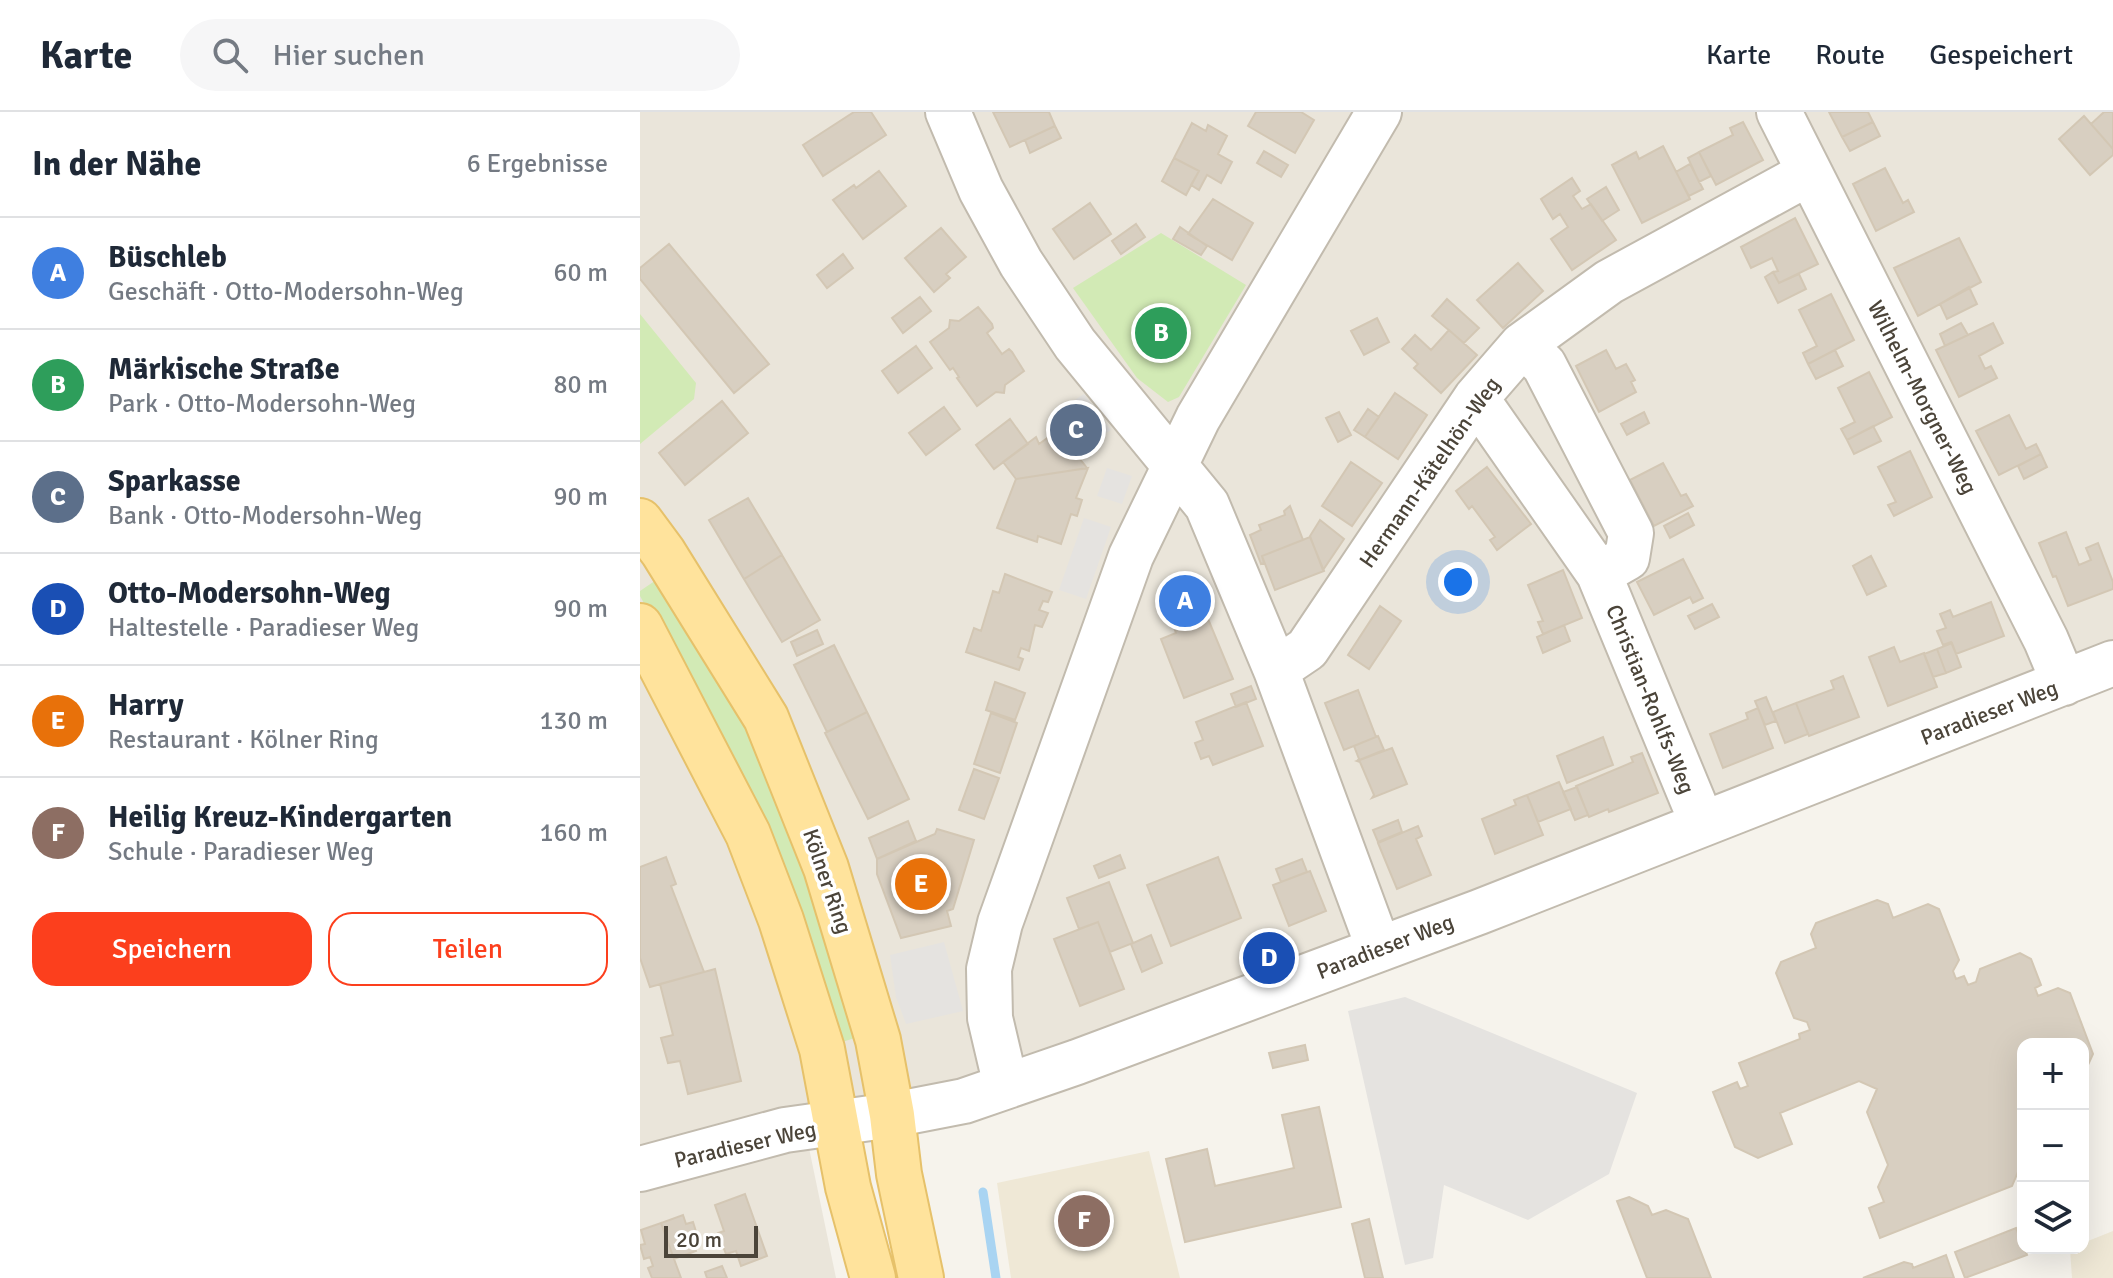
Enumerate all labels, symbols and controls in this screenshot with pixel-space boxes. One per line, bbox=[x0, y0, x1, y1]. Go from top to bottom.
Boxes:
search box bbox=[180, 19, 740, 91]
text: Karte bbox=[40, 32, 132, 79]
icon: search bbox=[208, 33, 252, 77]
text: Hier suchen bbox=[272, 37, 425, 74]
text: Karte bbox=[1706, 38, 1771, 72]
text: Route bbox=[1815, 38, 1885, 72]
text: Gespeichert bbox=[1929, 38, 2073, 72]
text: In der Nähe bbox=[32, 143, 201, 185]
text: 6 Ergebnisse bbox=[467, 148, 608, 180]
text: Büschleb bbox=[108, 239, 227, 276]
text: A bbox=[50, 257, 66, 289]
text: 60 m bbox=[553, 257, 608, 289]
text: Geschäft · Otto-Modersohn-Weg bbox=[108, 276, 464, 308]
street label: Wilhelm-Morgner-Weg bbox=[1862, 296, 1983, 499]
pin: B bbox=[1135, 303, 1187, 363]
text: Märkische Straße bbox=[108, 351, 340, 388]
text: B bbox=[50, 369, 66, 401]
text: 80 m bbox=[553, 369, 608, 401]
street label: Hermann-Kätelhön-Weg bbox=[1353, 372, 1506, 573]
text: Park · Otto-Modersohn-Weg bbox=[108, 388, 416, 420]
pin: C bbox=[1050, 400, 1102, 460]
text: Sparkasse bbox=[108, 463, 241, 500]
text: C bbox=[50, 481, 66, 513]
text: 90 m bbox=[553, 481, 608, 513]
text: Bank · Otto-Modersohn-Weg bbox=[108, 500, 422, 532]
your location bbox=[1438, 562, 1478, 602]
pin: A bbox=[1159, 571, 1211, 631]
text: Otto-Modersohn-Weg bbox=[108, 575, 391, 612]
text: D bbox=[49, 593, 67, 625]
text: 90 m bbox=[553, 593, 608, 625]
street label: Christian-Rohlfs-Weg bbox=[1600, 601, 1701, 798]
text: Haltestelle · Paradieser Weg bbox=[108, 612, 419, 644]
street label: Paradieser Weg bbox=[1917, 674, 2062, 751]
text: Harry bbox=[108, 687, 184, 724]
text: E bbox=[51, 705, 65, 737]
text: 130 m bbox=[539, 705, 608, 737]
text: Restaurant · Kölner Ring bbox=[108, 724, 379, 756]
text: Heilig Kreuz-Kindergarten bbox=[108, 799, 452, 836]
text: F bbox=[51, 817, 65, 849]
text: 160 m bbox=[539, 817, 608, 849]
street label: Kölner Ring bbox=[797, 825, 858, 937]
text: Schule · Paradieser Weg bbox=[108, 836, 374, 868]
pin: E bbox=[895, 854, 947, 914]
street label: Paradieser Weg bbox=[1313, 908, 1458, 985]
button: Speichern bbox=[32, 912, 312, 986]
button: Teilen bbox=[328, 912, 608, 986]
pin: D bbox=[1243, 928, 1295, 988]
map controls bbox=[2017, 1038, 2089, 1254]
button: + bbox=[2017, 1038, 2089, 1110]
button: − bbox=[2017, 1110, 2089, 1182]
street label: Paradieser Weg bbox=[672, 1115, 819, 1174]
button: layers bbox=[2017, 1182, 2089, 1254]
pin: F bbox=[1058, 1191, 1110, 1251]
scale bar bbox=[664, 1222, 758, 1258]
text: 20 m bbox=[676, 1226, 722, 1253]

